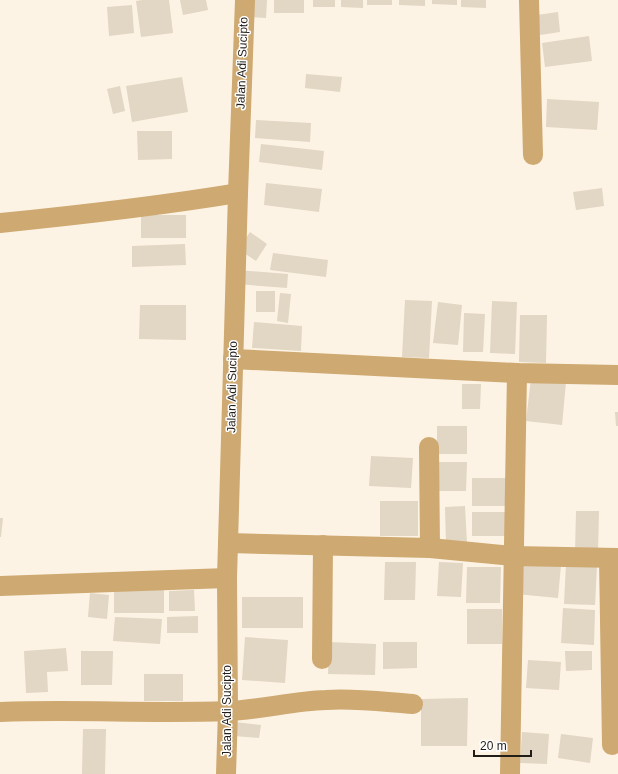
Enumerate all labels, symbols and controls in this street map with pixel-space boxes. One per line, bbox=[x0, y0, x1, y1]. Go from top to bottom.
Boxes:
street label: Jalan Adi Sucipto bbox=[233, 16, 251, 109]
street label: Jalan Adi Sucipto bbox=[224, 341, 240, 433]
street label: Jalan Adi Sucipto bbox=[220, 665, 234, 757]
scale bar bbox=[474, 732, 531, 758]
text: 20 m bbox=[480, 739, 507, 753]

